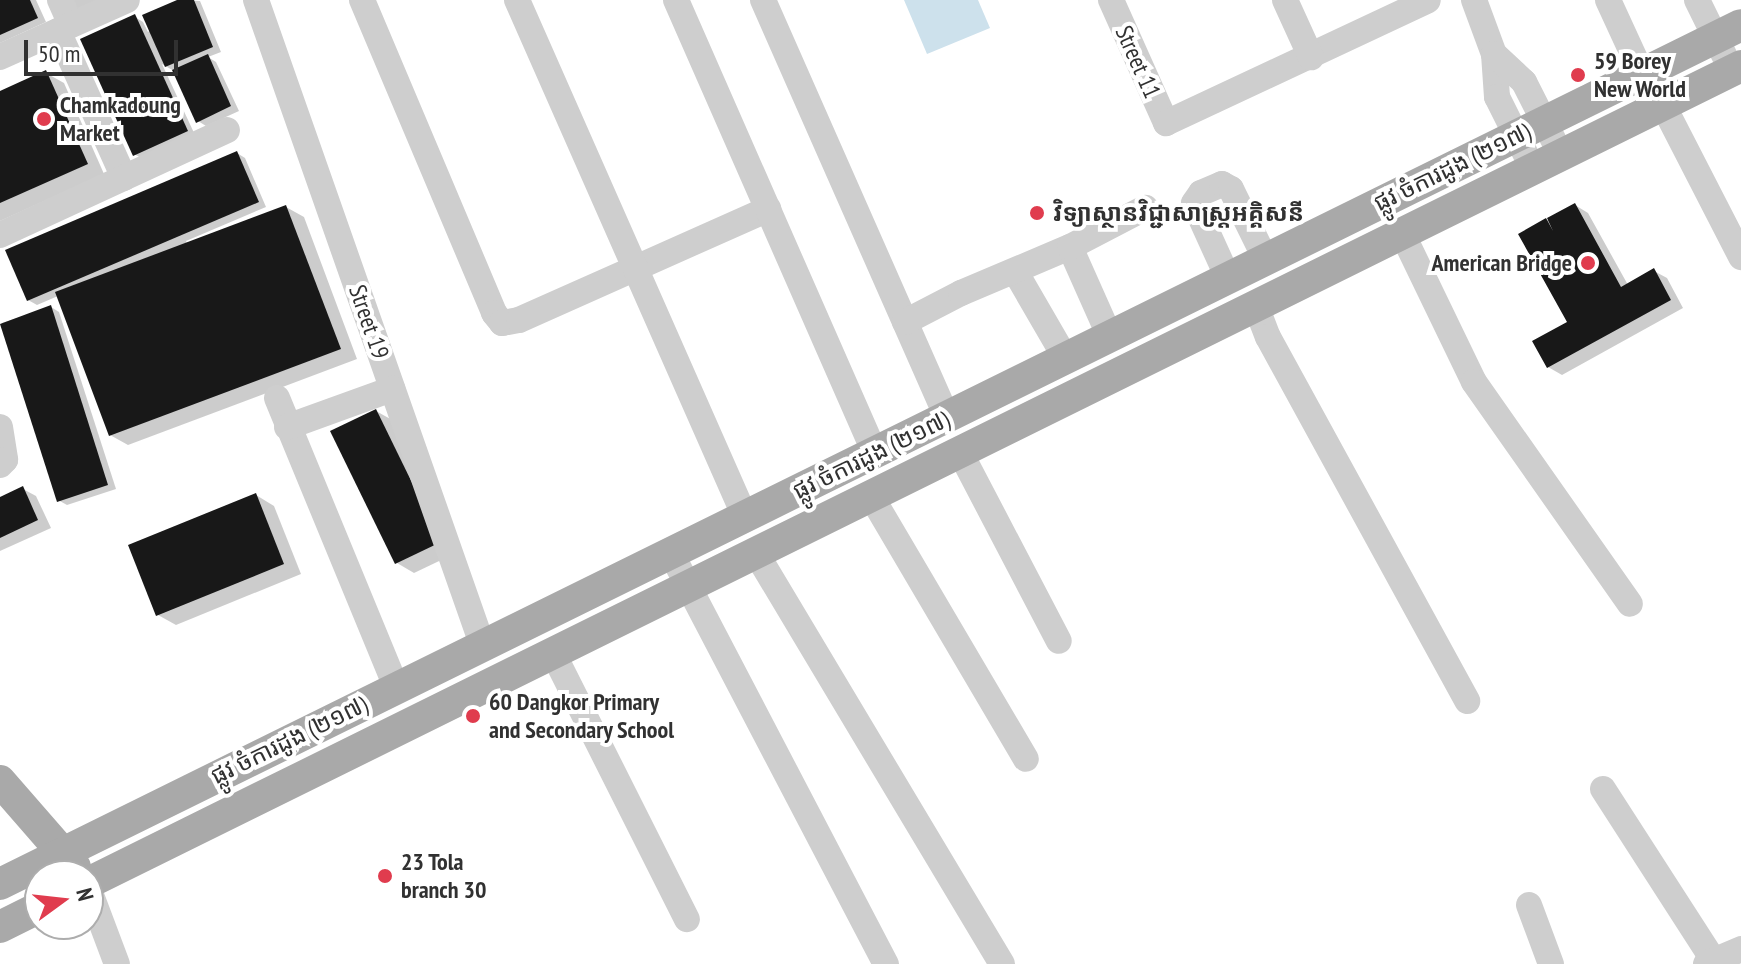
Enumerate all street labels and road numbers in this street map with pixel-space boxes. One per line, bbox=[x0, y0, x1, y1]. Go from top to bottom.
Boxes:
street label: Street 11 bbox=[1109, 21, 1167, 103]
street label: ផ្លូវ ចំការដូង (២១៧) bbox=[1369, 117, 1535, 217]
street label: Street 19 bbox=[343, 281, 395, 363]
street label: ផ្លូវ ចំការដូង (២១៧) bbox=[788, 405, 954, 505]
street label: ផ្លូវ ចំការដូង (២១៧) bbox=[206, 690, 372, 790]

